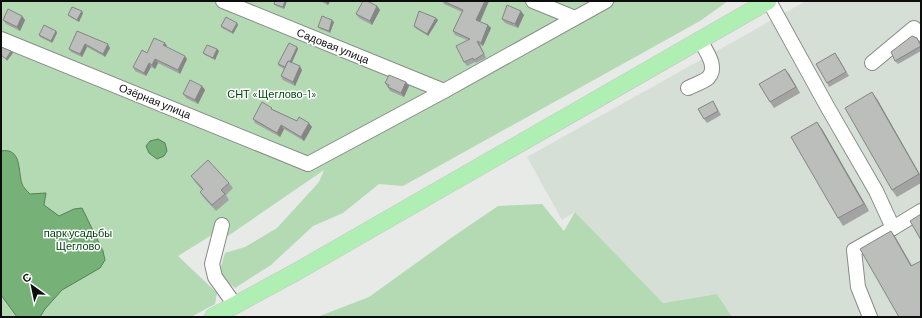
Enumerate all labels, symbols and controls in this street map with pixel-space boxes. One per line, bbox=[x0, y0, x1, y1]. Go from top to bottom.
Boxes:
street label: Садовая улица bbox=[295, 25, 372, 66]
street label: Озёрная улица bbox=[117, 80, 194, 121]
park label: СНТ «Щеглово-1» bbox=[227, 87, 317, 100]
park label: парк усадьбы Щеглово bbox=[44, 226, 112, 252]
north arrow bbox=[12, 266, 52, 306]
text: С bbox=[19, 270, 33, 285]

